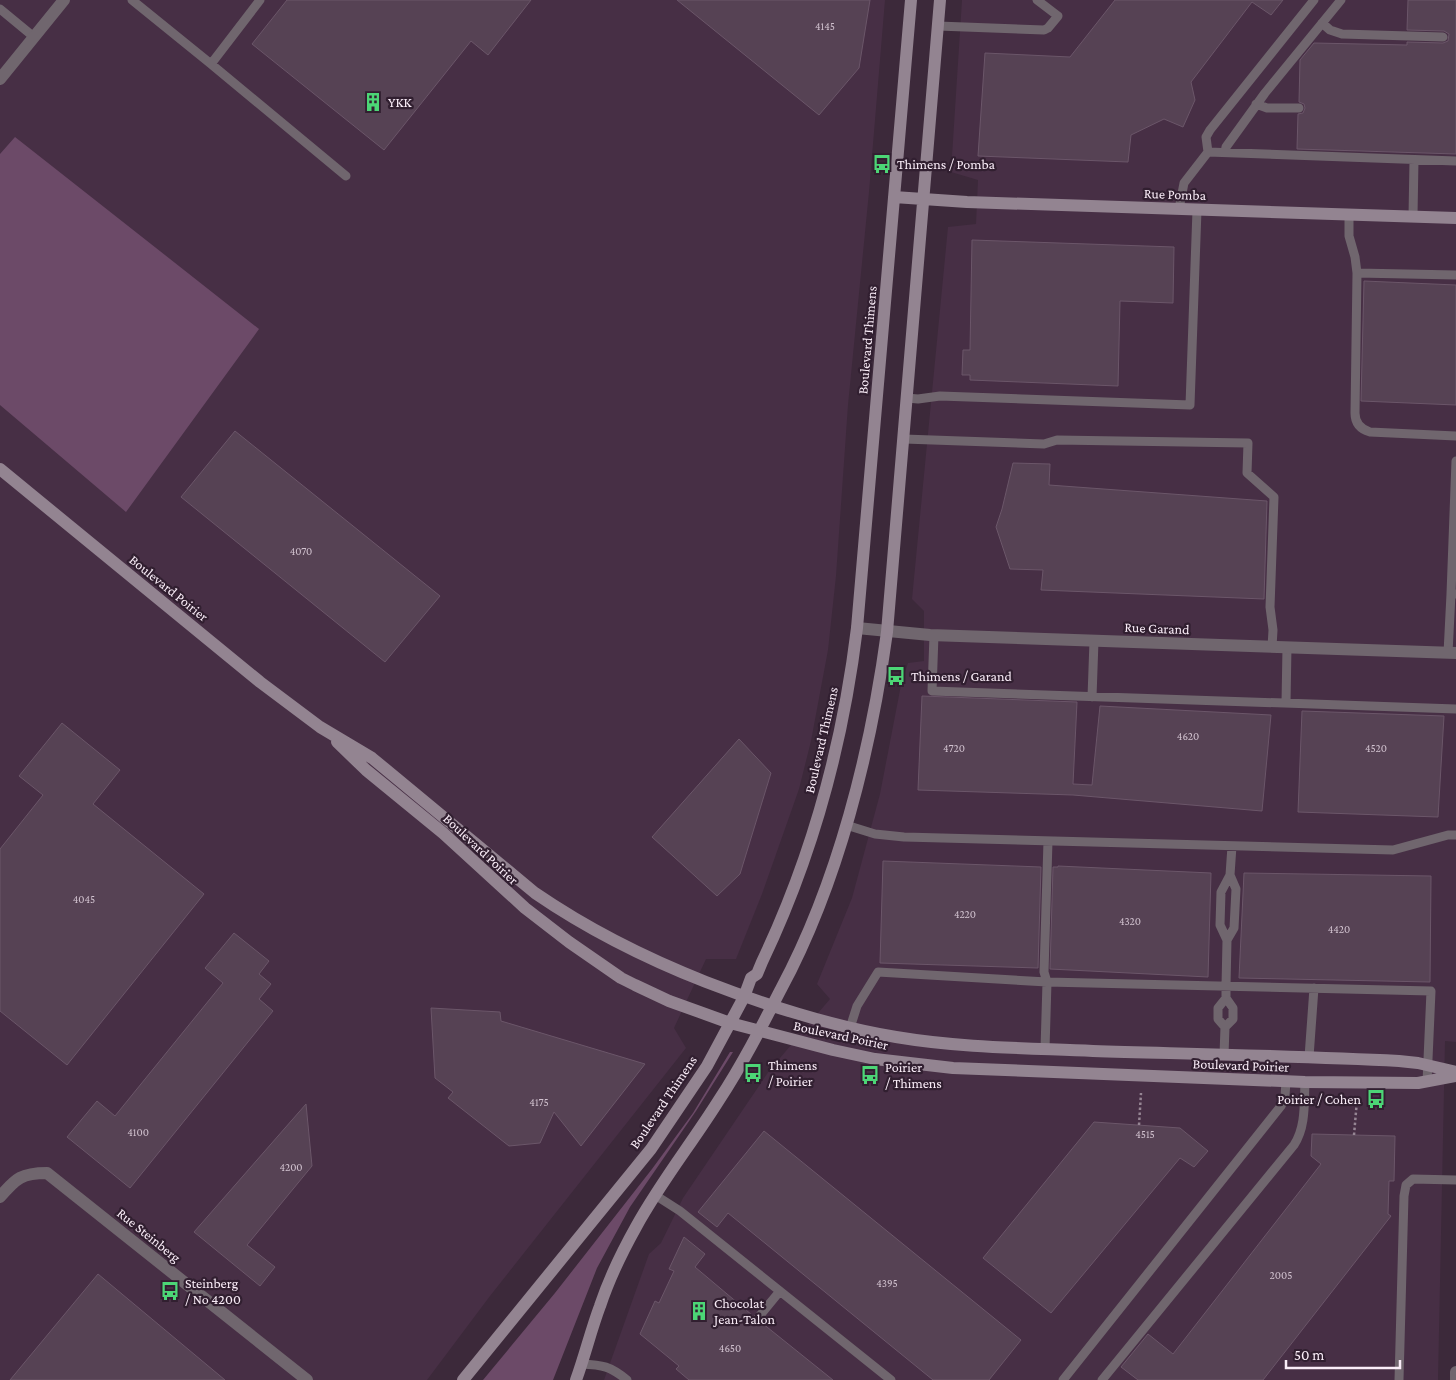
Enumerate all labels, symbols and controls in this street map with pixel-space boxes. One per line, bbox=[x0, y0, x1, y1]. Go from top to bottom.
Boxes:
house number: 4145 bbox=[815, 20, 835, 32]
building icon: YKK bbox=[362, 91, 384, 113]
place label: YKK bbox=[388, 94, 412, 110]
bus stop icon: Thimens / Pomba bbox=[871, 153, 893, 175]
place label: Thimens / Pomba bbox=[897, 156, 996, 172]
street label: Rue Pomba bbox=[1144, 185, 1207, 203]
street label: Boulevard Thimens bbox=[854, 285, 880, 395]
house number: 4070 bbox=[290, 545, 312, 557]
street label: Boulevard Poirier bbox=[126, 551, 212, 625]
street label: Rue Garand bbox=[1124, 619, 1190, 637]
bus stop icon: Thimens / Garand bbox=[885, 665, 907, 687]
place label: Thimens / Garand bbox=[911, 668, 1013, 684]
street label: Boulevard Thimens bbox=[801, 685, 841, 795]
house number: 4620 bbox=[1177, 730, 1199, 742]
house number: 4720 bbox=[943, 742, 965, 754]
house number: 4520 bbox=[1365, 742, 1387, 754]
street label: Boulevard Poirier bbox=[440, 810, 522, 888]
house number: 4045 bbox=[73, 893, 95, 905]
house number: 4220 bbox=[954, 908, 976, 920]
house number: 4320 bbox=[1119, 915, 1141, 927]
house number: 4420 bbox=[1328, 923, 1350, 935]
street label: Boulevard Poirier bbox=[792, 1017, 890, 1053]
street label: Boulevard Thimens bbox=[626, 1053, 700, 1151]
street label: Boulevard Poirier bbox=[1193, 1055, 1290, 1075]
place label: Thimens / Poirier bbox=[768, 1057, 817, 1089]
place label: Poirier / Thimens bbox=[885, 1059, 942, 1091]
bus stop icon: Thimens / Poirier bbox=[742, 1062, 764, 1084]
bus stop icon: Poirier / Thimens bbox=[859, 1064, 881, 1086]
bus stop icon: Poirier / Cohen bbox=[1365, 1088, 1387, 1110]
place label: Poirier / Cohen bbox=[1277, 1091, 1361, 1107]
house number: 4175 bbox=[529, 1096, 549, 1108]
house number: 4100 bbox=[127, 1126, 149, 1138]
house number: 4515 bbox=[1135, 1128, 1155, 1140]
house number: 4200 bbox=[279, 1161, 303, 1173]
street label: Rue Steinberg bbox=[114, 1205, 184, 1266]
house number: 2005 bbox=[1270, 1269, 1292, 1281]
place label: Steinberg / No 4200 bbox=[185, 1275, 241, 1307]
house number: 4395 bbox=[876, 1277, 898, 1289]
bus stop icon: Steinberg / No 4200 bbox=[159, 1280, 181, 1302]
place label: Chocolat Jean-Talon bbox=[712, 1295, 775, 1327]
building icon: Chocolat Jean-Talon bbox=[688, 1300, 710, 1322]
scale bar bbox=[1286, 1338, 1400, 1370]
house number: 4650 bbox=[719, 1342, 741, 1354]
text: 50 m bbox=[1294, 1347, 1324, 1363]

